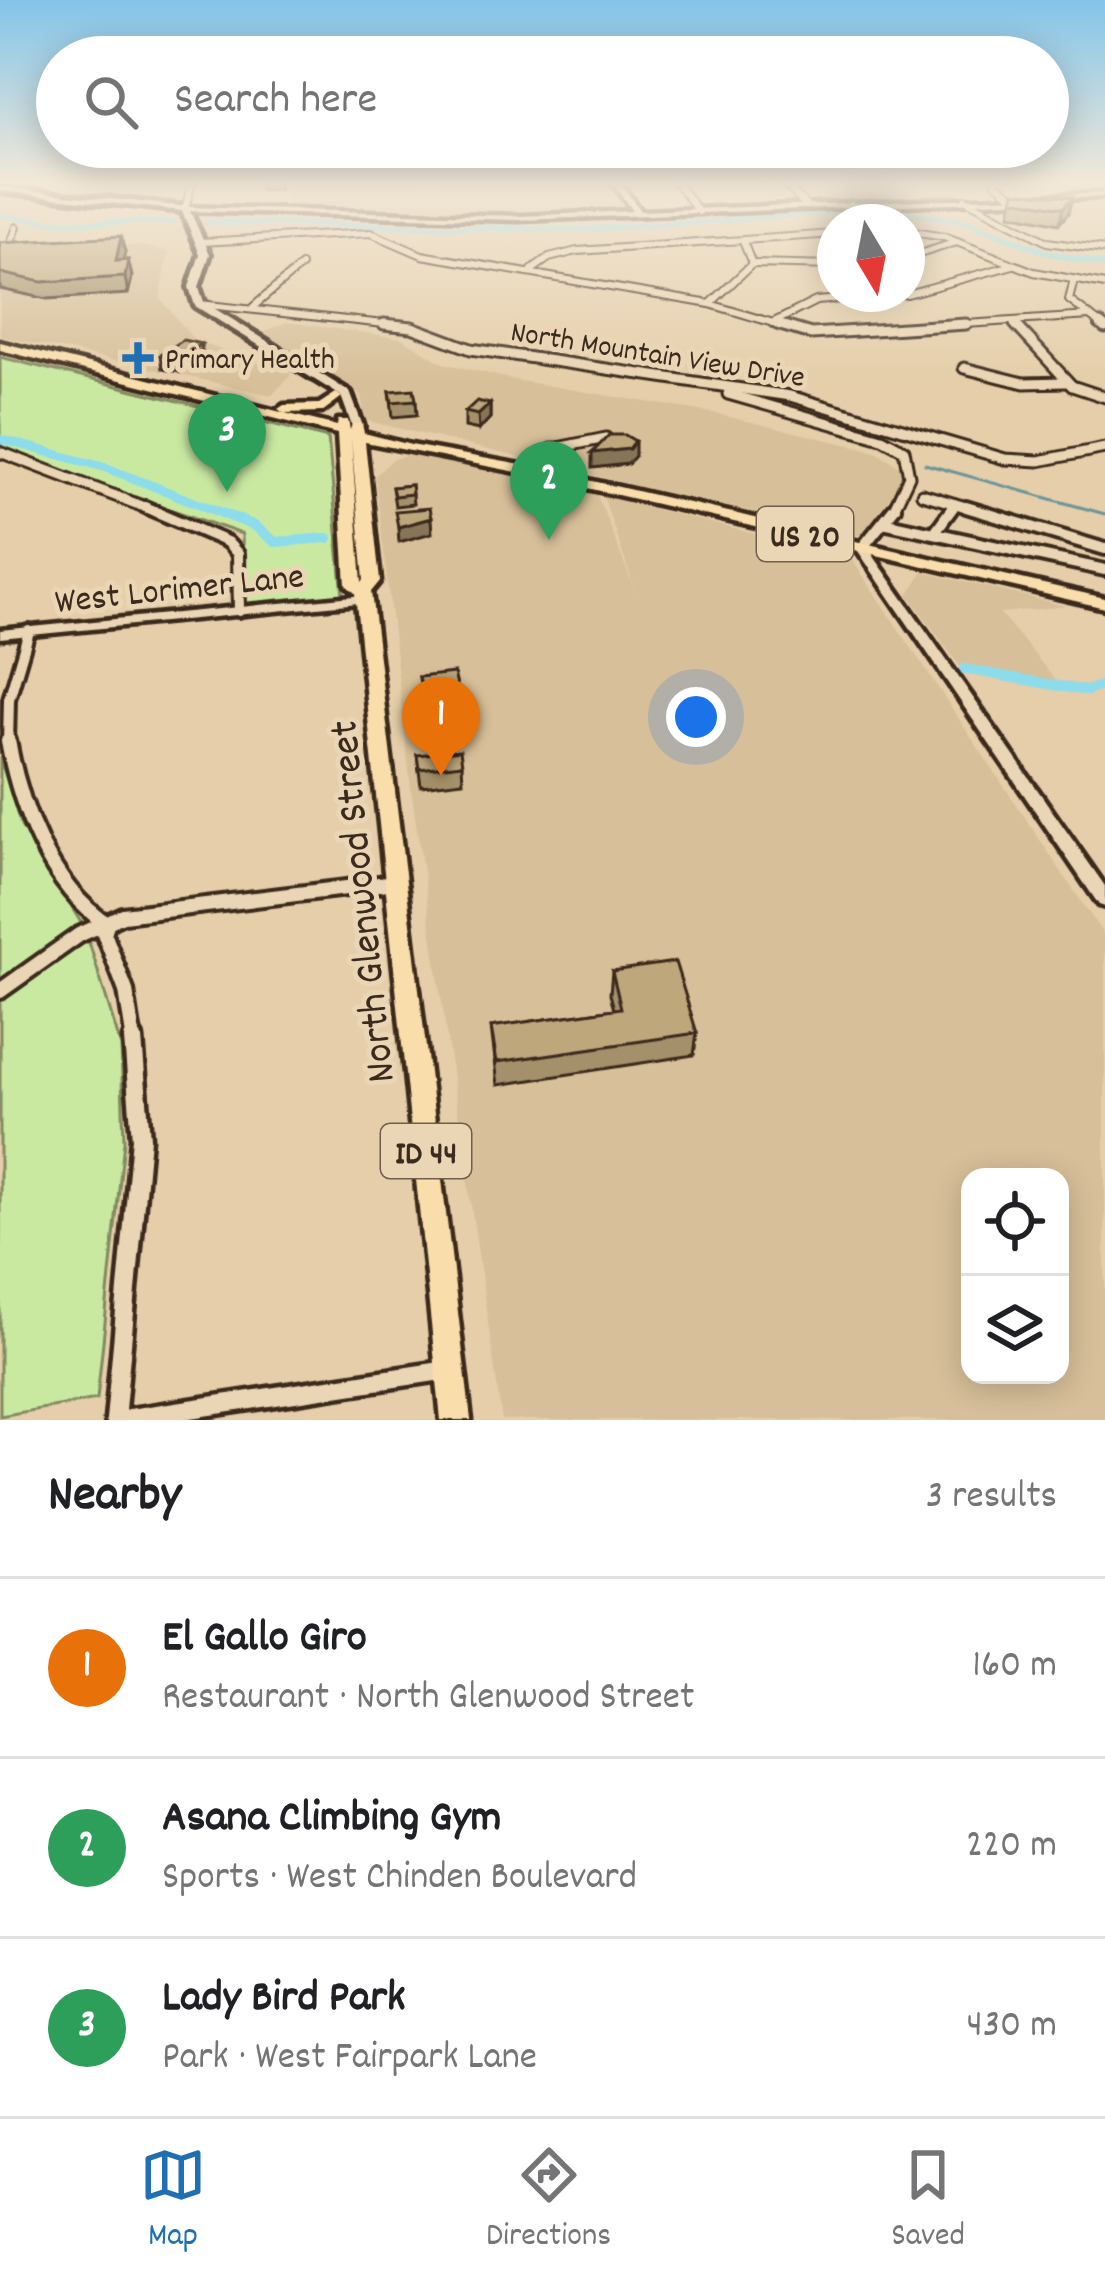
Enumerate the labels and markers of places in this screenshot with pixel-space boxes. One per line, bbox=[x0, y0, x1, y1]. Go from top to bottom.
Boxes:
place label: Primary Health bbox=[165, 341, 335, 384]
marker: Primary Health bbox=[122, 342, 154, 374]
pin: 3 bbox=[188, 393, 266, 492]
pin: 2 bbox=[510, 441, 588, 540]
pin: 1 bbox=[402, 677, 480, 776]

